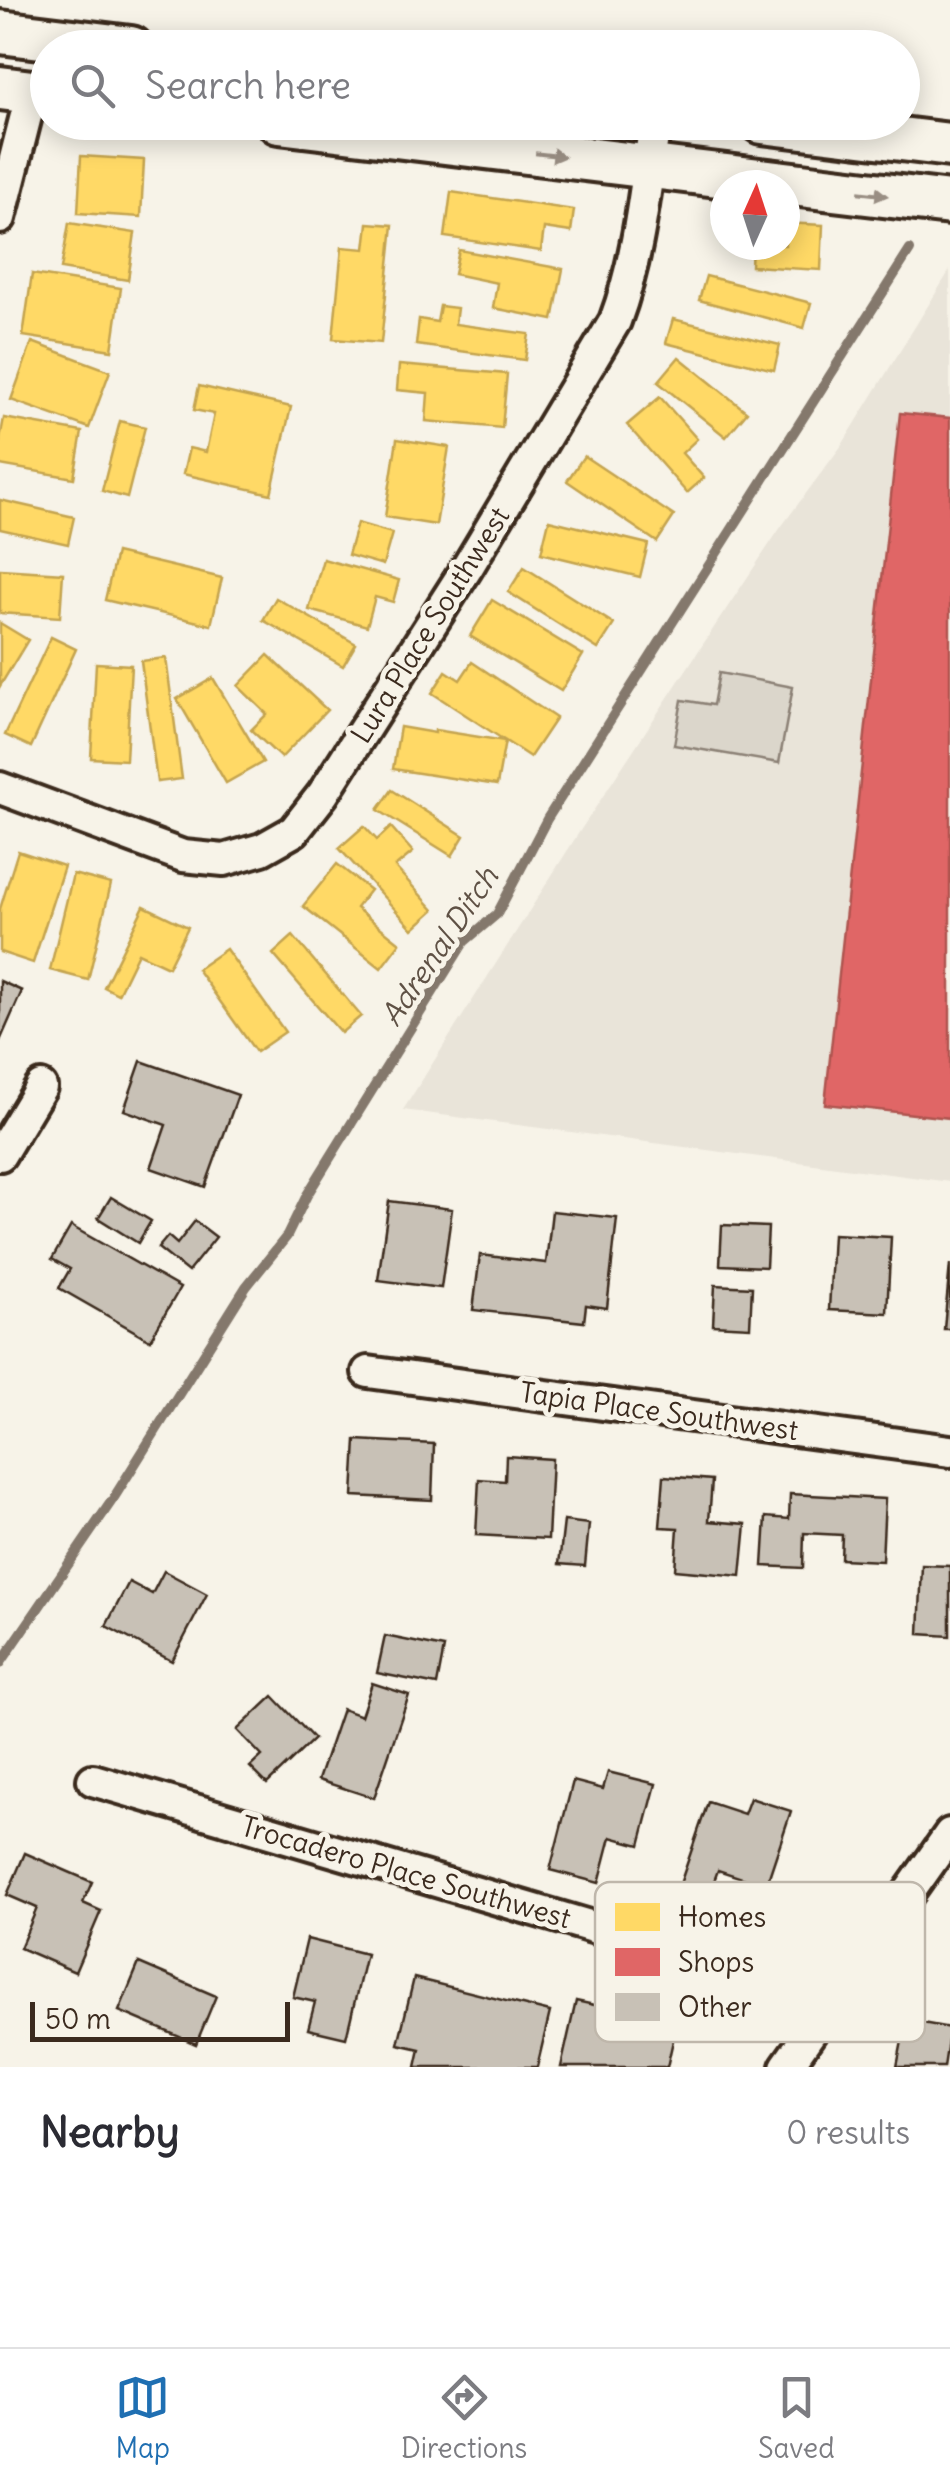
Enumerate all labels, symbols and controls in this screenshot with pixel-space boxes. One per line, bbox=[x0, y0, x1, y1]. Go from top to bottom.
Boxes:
search box bbox=[30, 30, 920, 140]
icon: search bbox=[65, 58, 120, 113]
text: Search here bbox=[145, 62, 351, 109]
one-way arrow bbox=[534, 148, 566, 164]
north arrow bbox=[710, 170, 800, 260]
one-way arrow bbox=[857, 186, 889, 202]
street label: Lura Place Southwest bbox=[343, 500, 517, 750]
water label: Adrenal Ditch bbox=[372, 859, 506, 1033]
street label: Tapia Place Southwest bbox=[518, 1374, 800, 1448]
street label: Trocadero Place Southwest bbox=[237, 1808, 575, 1936]
legend bbox=[595, 1882, 925, 2042]
text: Homes bbox=[678, 1899, 766, 1935]
text: Shops bbox=[678, 1944, 754, 1980]
text: Other bbox=[678, 1989, 752, 2025]
scale bar bbox=[30, 1997, 290, 2042]
text: 50 m bbox=[45, 2001, 111, 2037]
text: Nearby bbox=[40, 2106, 179, 2158]
text: 0 results bbox=[786, 2112, 910, 2153]
tab: Map bbox=[115, 2370, 170, 2466]
tab: Directions bbox=[401, 2370, 527, 2466]
tab: Saved bbox=[758, 2370, 835, 2466]

